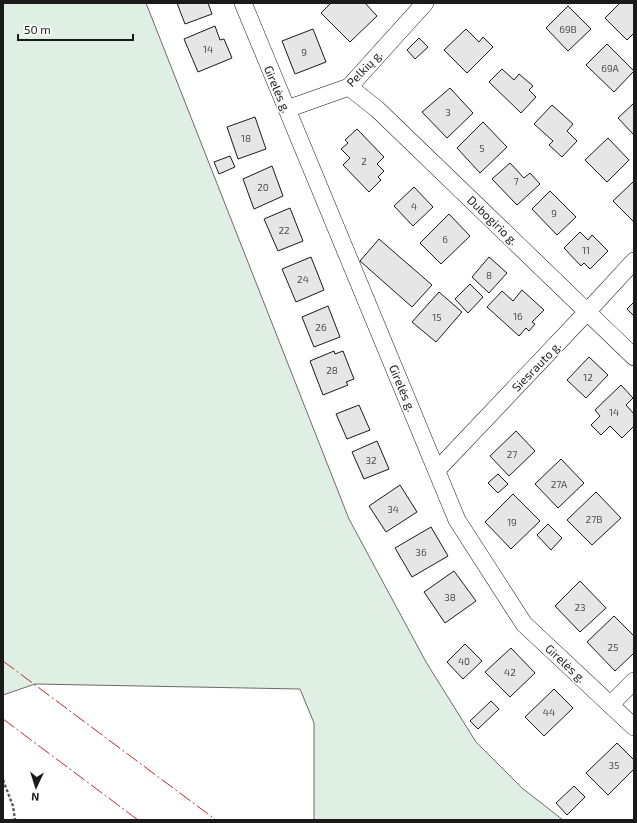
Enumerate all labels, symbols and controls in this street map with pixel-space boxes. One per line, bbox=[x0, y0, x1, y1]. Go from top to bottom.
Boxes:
scale bar bbox=[18, 16, 133, 42]
text: 50 m bbox=[24, 22, 51, 36]
house number: 69B bbox=[559, 23, 577, 35]
house number: 14 bbox=[203, 43, 213, 55]
house number: 9 bbox=[301, 46, 307, 58]
street label: Pelkių g. bbox=[343, 47, 385, 89]
house number: 69A bbox=[601, 62, 620, 74]
street label: Girelės g. bbox=[262, 63, 294, 115]
house number: 3 bbox=[445, 106, 451, 118]
house number: 18 bbox=[241, 132, 251, 144]
house number: 5 bbox=[479, 142, 485, 154]
house number: 2 bbox=[361, 155, 367, 167]
house number: 7 bbox=[513, 175, 519, 187]
house number: 20 bbox=[257, 181, 269, 193]
street label: Dubogirio g. bbox=[465, 192, 521, 248]
house number: 4 bbox=[411, 200, 417, 212]
house number: 9 bbox=[551, 207, 557, 219]
house number: 22 bbox=[278, 224, 290, 236]
house number: 6 bbox=[442, 233, 448, 245]
house number: 11 bbox=[582, 244, 590, 256]
house number: 8 bbox=[486, 269, 492, 281]
house number: 24 bbox=[297, 273, 309, 285]
house number: 16 bbox=[513, 310, 523, 322]
house number: 15 bbox=[432, 311, 442, 323]
house number: 26 bbox=[315, 321, 327, 333]
street label: Siesrauto g. bbox=[509, 338, 563, 394]
street label: Girelės g. bbox=[387, 362, 419, 414]
house number: 28 bbox=[326, 364, 338, 376]
house number: 12 bbox=[583, 371, 593, 383]
house number: 14 bbox=[609, 406, 619, 418]
house number: 27 bbox=[507, 448, 517, 460]
house number: 32 bbox=[365, 454, 377, 466]
house number: 27A bbox=[551, 478, 568, 490]
house number: 34 bbox=[387, 503, 399, 515]
house number: 27B bbox=[586, 513, 602, 525]
house number: 19 bbox=[507, 516, 517, 528]
house number: 36 bbox=[415, 546, 427, 558]
house number: 38 bbox=[444, 591, 456, 603]
house number: 23 bbox=[574, 601, 586, 613]
street label: Girelės g. bbox=[543, 641, 589, 685]
house number: 25 bbox=[608, 641, 618, 653]
house number: 40 bbox=[458, 655, 470, 667]
house number: 42 bbox=[504, 666, 516, 678]
house number: 44 bbox=[543, 706, 555, 718]
house number: 35 bbox=[609, 759, 619, 771]
north arrow bbox=[16, 767, 56, 807]
text: N bbox=[31, 791, 40, 804]

